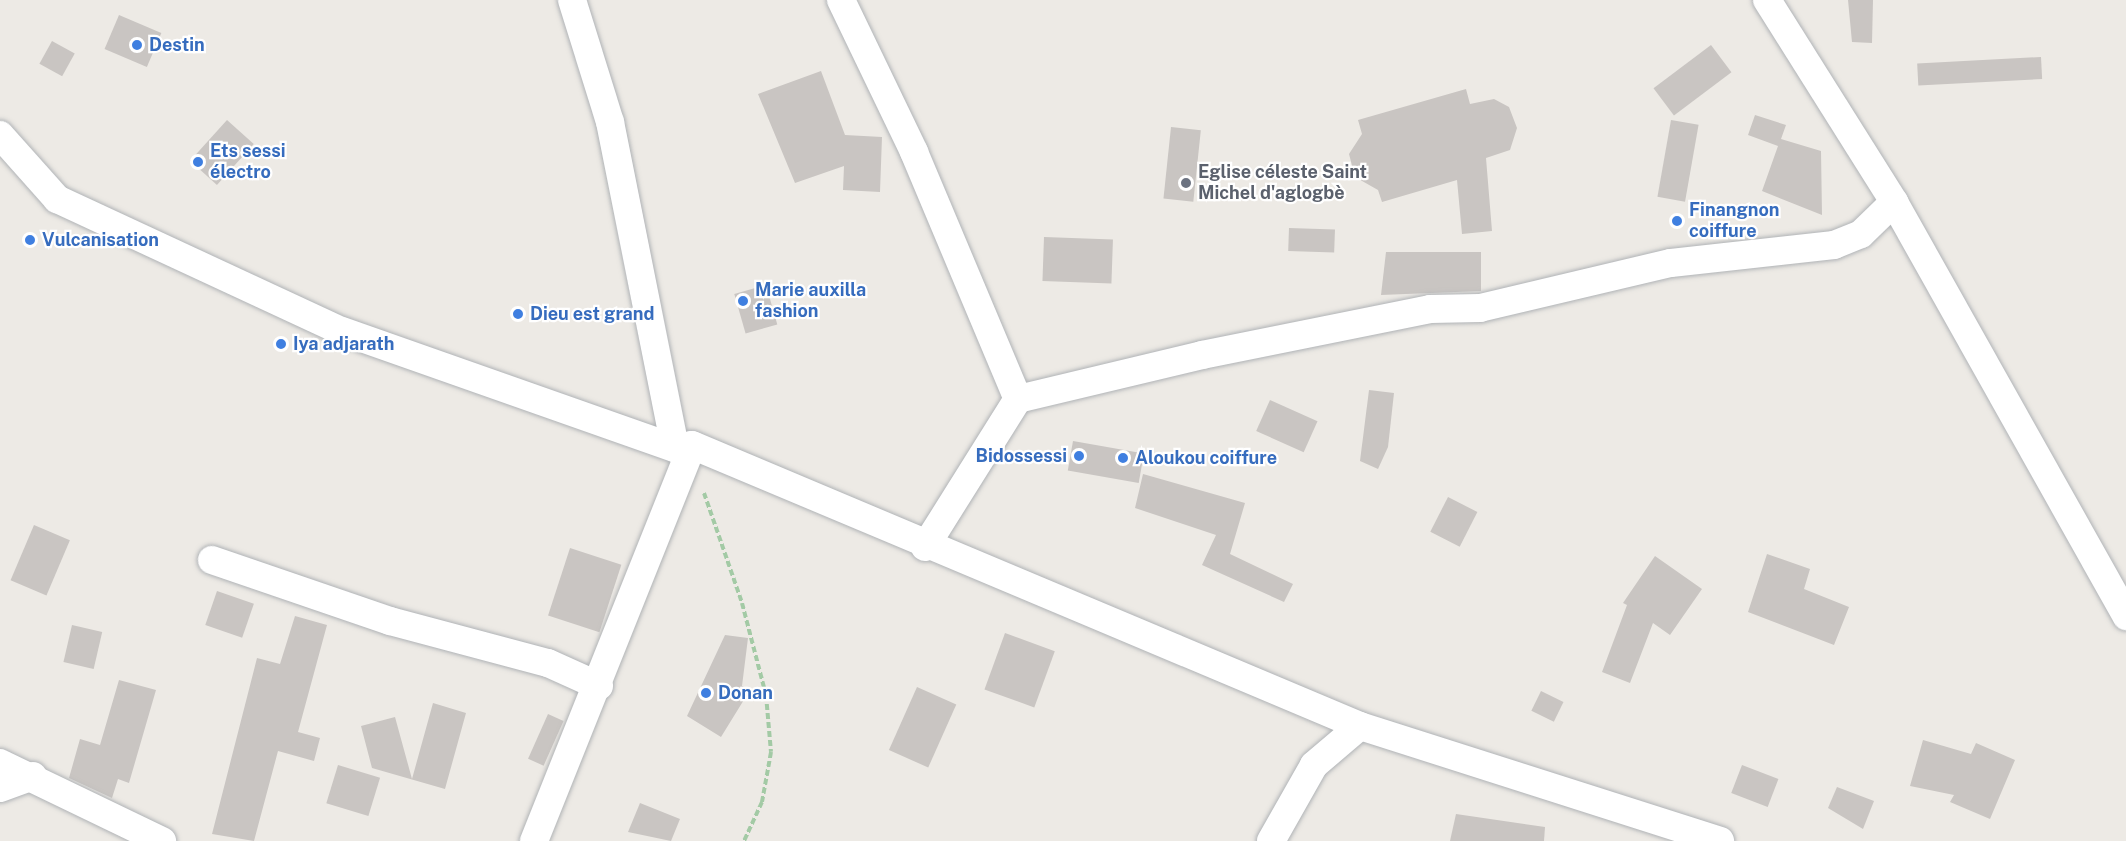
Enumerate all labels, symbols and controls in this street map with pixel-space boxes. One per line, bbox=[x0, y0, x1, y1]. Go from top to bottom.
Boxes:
place label: Destin bbox=[149, 34, 205, 56]
marker: Destin bbox=[130, 38, 144, 52]
place label: Ets sessi électro bbox=[210, 141, 286, 184]
marker: Ets sessi électro bbox=[191, 155, 205, 169]
place label: Eglise céleste Saint Michel d'aglogbè bbox=[1198, 162, 1367, 204]
marker: Eglise céleste Saint Michel d'aglogbè bbox=[1179, 176, 1193, 190]
place label: Finangnon coiffure bbox=[1689, 200, 1779, 242]
marker: Finangnon coiffure bbox=[1670, 214, 1684, 228]
place label: Vulcanisation bbox=[42, 229, 159, 251]
marker: Vulcanisation bbox=[23, 233, 37, 247]
place label: Marie auxilla fashion bbox=[755, 280, 866, 322]
marker: Marie auxilla fashion bbox=[736, 294, 750, 308]
place label: Dieu est grand bbox=[530, 303, 655, 325]
marker: Dieu est grand bbox=[511, 307, 525, 321]
place label: Iya adjarath bbox=[293, 333, 394, 355]
marker: Iya adjarath bbox=[274, 337, 288, 351]
place label: Bidossessi bbox=[976, 445, 1067, 467]
place label: Aloukou coiffure bbox=[1135, 447, 1277, 469]
marker: Bidossessi bbox=[1072, 449, 1086, 463]
marker: Aloukou coiffure bbox=[1116, 451, 1130, 465]
place label: Donan bbox=[718, 682, 773, 704]
marker: Donan bbox=[699, 686, 713, 700]

